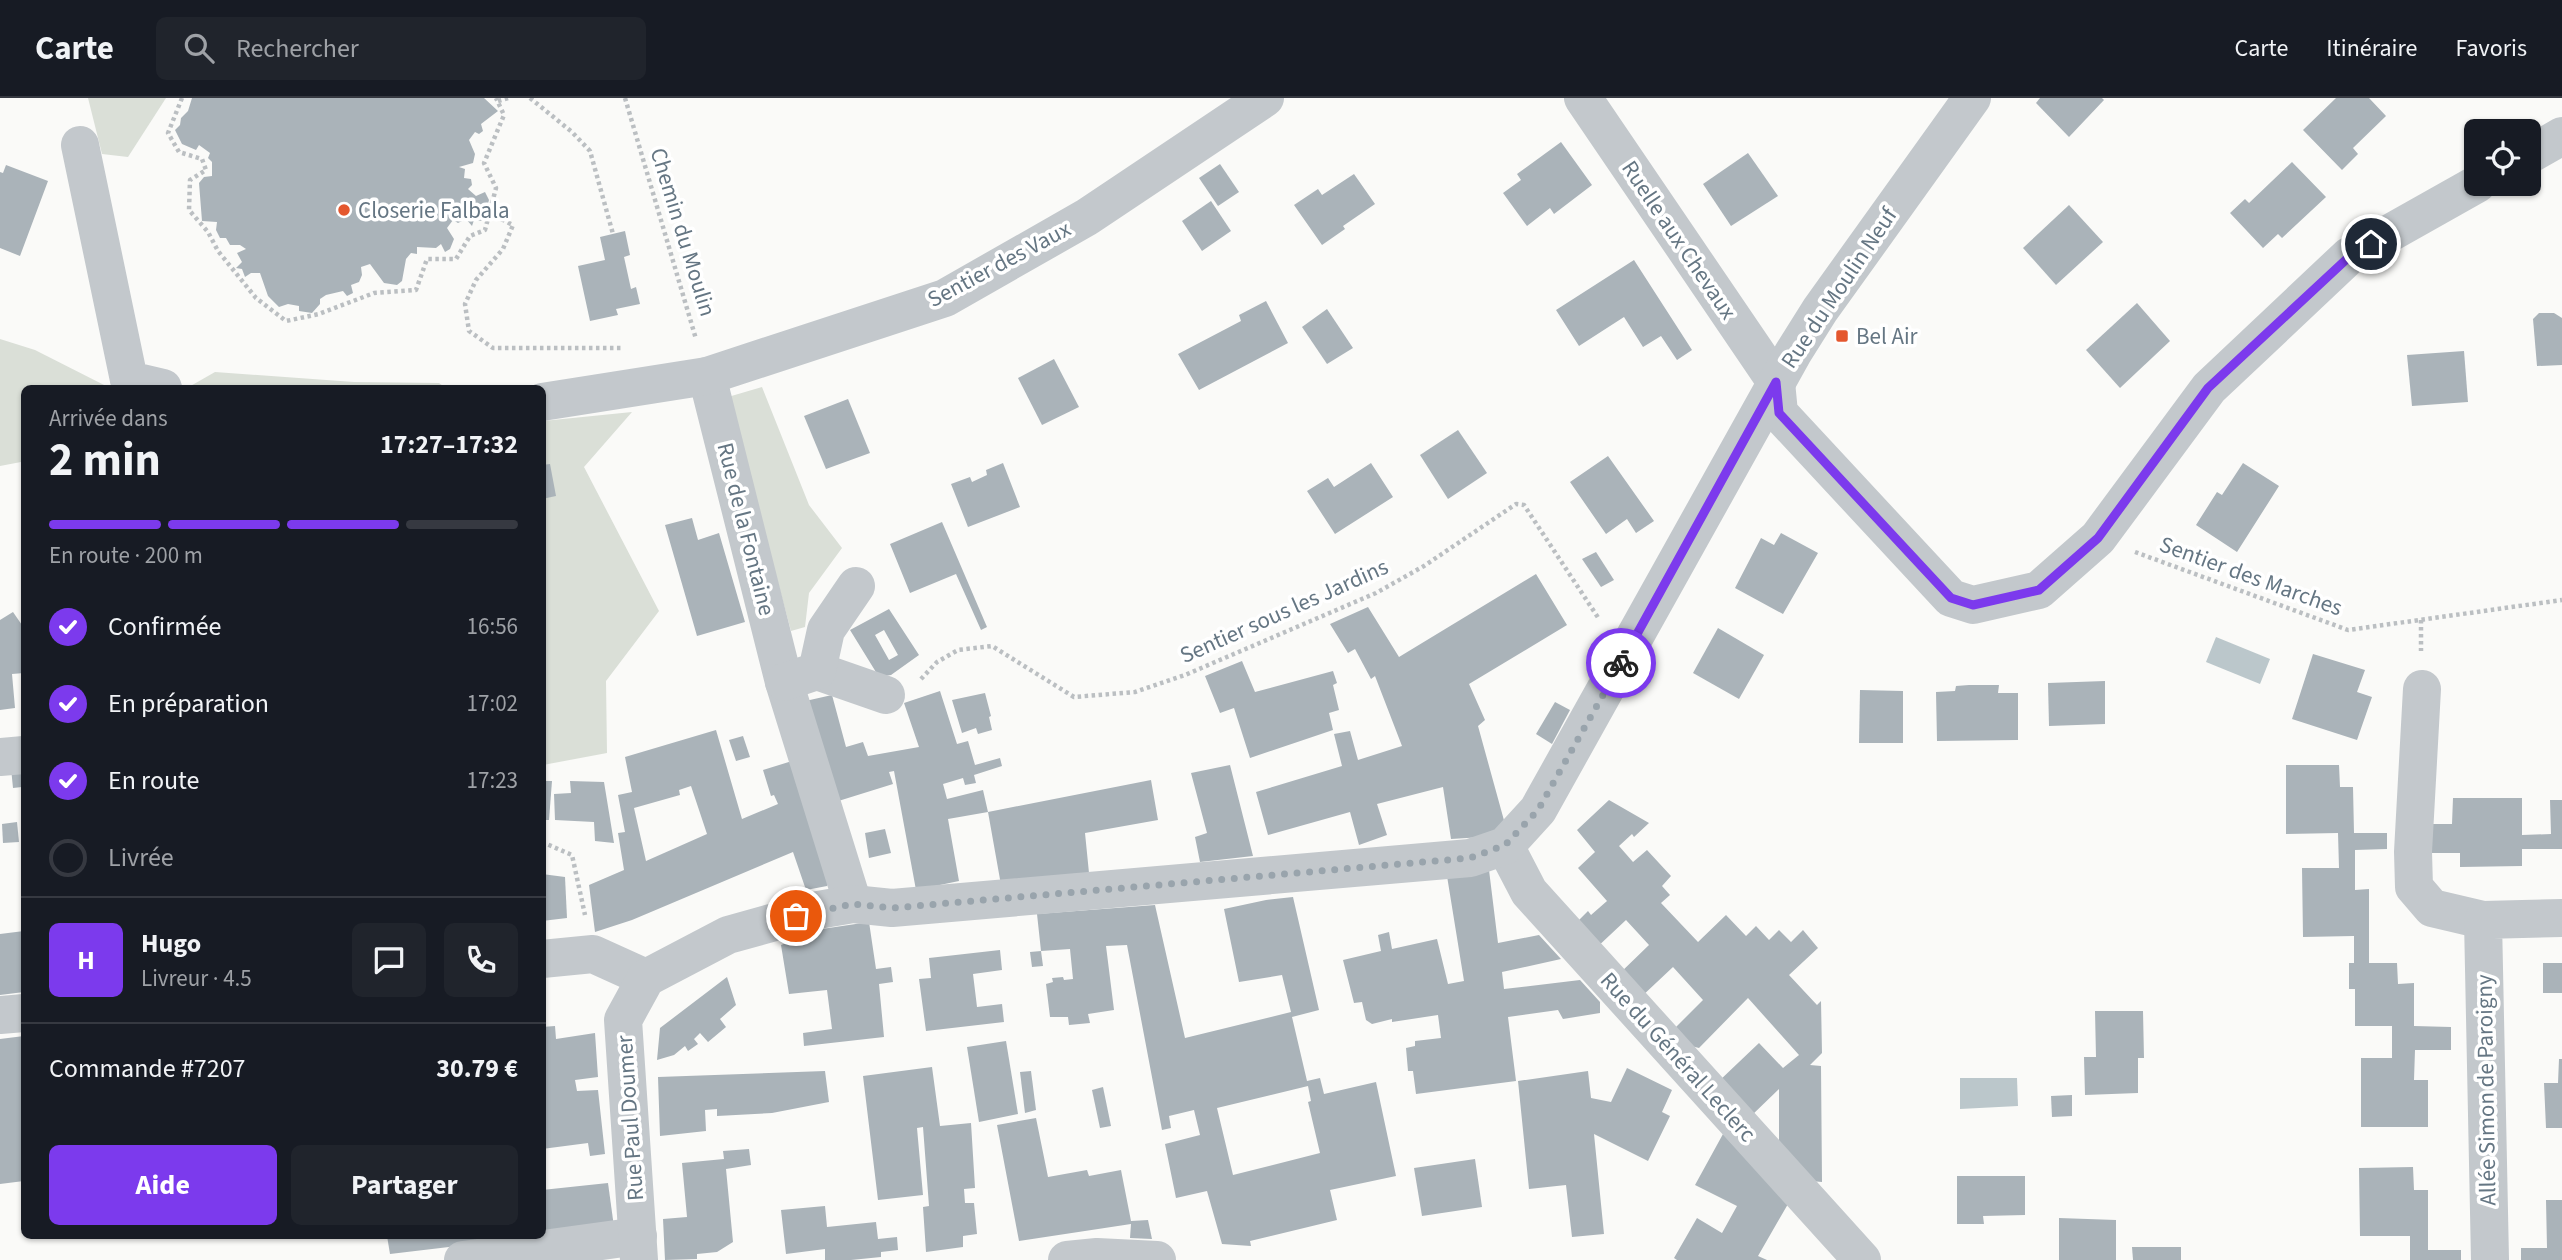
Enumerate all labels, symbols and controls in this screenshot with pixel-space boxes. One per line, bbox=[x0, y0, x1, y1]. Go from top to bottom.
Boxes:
search box bbox=[156, 17, 646, 80]
text: Carte bbox=[35, 25, 114, 72]
icon: search bbox=[180, 29, 218, 67]
text: Rechercher bbox=[236, 30, 359, 67]
text: Carte bbox=[2234, 31, 2288, 66]
text: Itinéraire bbox=[2326, 31, 2417, 66]
text: Favoris bbox=[2455, 31, 2527, 66]
map controls bbox=[2464, 119, 2541, 196]
button: locate bbox=[2464, 119, 2541, 196]
street label: Chemin du Moulin bbox=[642, 144, 724, 320]
street label: Ruelle aux Chevaux bbox=[1613, 154, 1745, 326]
place label: Closerie Falbala bbox=[358, 194, 510, 227]
street label: Rue du Moulin Neuf bbox=[1773, 200, 1906, 375]
marker: Closerie Falbala bbox=[336, 202, 352, 218]
street label: Sentier des Vaux bbox=[922, 212, 1076, 316]
pin bbox=[2341, 214, 2401, 274]
icon: home bbox=[2352, 225, 2390, 263]
place label: Bel Air bbox=[1856, 320, 1919, 353]
marker: Bel Air bbox=[1834, 328, 1850, 344]
text: Arrivée dans bbox=[49, 402, 168, 435]
text: 17:27–17:32 bbox=[380, 426, 518, 463]
text: 2 min bbox=[49, 428, 161, 493]
street label: Rue de la Fontaine bbox=[709, 439, 783, 619]
street label: Sentier des Marches bbox=[2155, 528, 2347, 624]
text: En route · 200 m bbox=[49, 539, 203, 572]
street label: Sentier sous les Jardins bbox=[1174, 550, 1394, 672]
icon: check bbox=[49, 608, 87, 646]
text: Confirmée bbox=[108, 608, 222, 645]
text: 16:56 bbox=[467, 610, 518, 643]
courier bbox=[1586, 628, 1656, 698]
icon: bike bbox=[1602, 644, 1640, 682]
icon: check bbox=[49, 685, 87, 723]
text: En préparation bbox=[108, 685, 269, 722]
text: 17:02 bbox=[467, 687, 518, 720]
icon: check bbox=[49, 762, 87, 800]
text: En route bbox=[108, 762, 199, 799]
text: 17:23 bbox=[467, 764, 518, 797]
text: Livrée bbox=[108, 839, 174, 876]
pin bbox=[766, 886, 826, 946]
icon: bag bbox=[777, 897, 815, 935]
button: chat bbox=[352, 923, 426, 997]
button: phone bbox=[444, 923, 518, 997]
text: Hugo bbox=[141, 925, 201, 962]
text: H bbox=[77, 942, 95, 979]
text: Livreur · 4.5 bbox=[141, 962, 252, 995]
street label: Rue du Général Leclerc bbox=[1593, 965, 1763, 1149]
street label: Allée Simon de Paroigny bbox=[2467, 974, 2505, 1206]
street label: Rue Paul Doumer bbox=[608, 1033, 652, 1202]
text: Commande #7207 bbox=[49, 1050, 246, 1087]
text: 30.79 € bbox=[436, 1050, 518, 1087]
button: Aide bbox=[49, 1145, 277, 1225]
button: Partager bbox=[291, 1145, 518, 1225]

